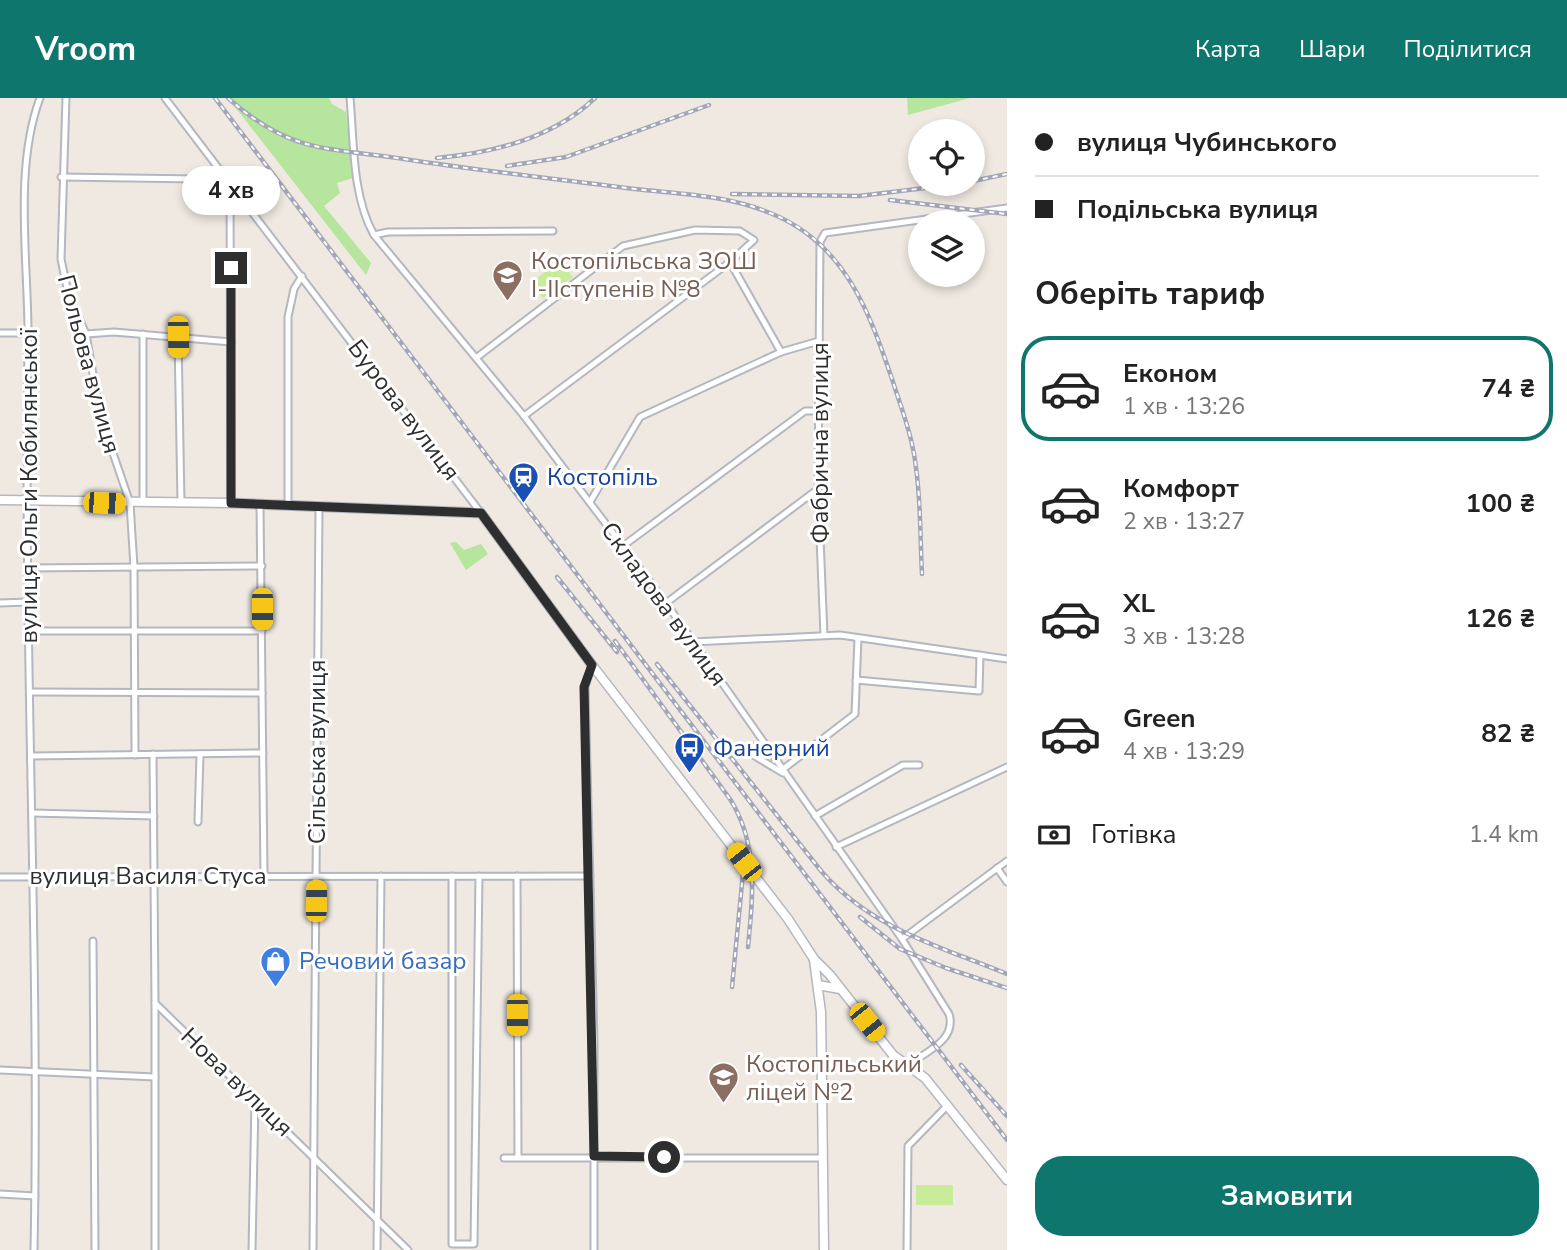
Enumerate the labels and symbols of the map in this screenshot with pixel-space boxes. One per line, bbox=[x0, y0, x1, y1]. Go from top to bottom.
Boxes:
callout: 4 хв bbox=[182, 166, 280, 216]
place label: Костопільська ЗОШ І-ІІступенів №8 bbox=[531, 245, 757, 305]
route end bbox=[215, 252, 247, 284]
school or university icon: Костопільська ЗОШ І-ІІступенів №8 bbox=[491, 258, 525, 302]
street label: Польова вулиця bbox=[50, 271, 128, 457]
car bbox=[168, 316, 189, 358]
street label: вулиця Ольги Кобилянської bbox=[13, 327, 45, 644]
street label: Бурова вулиця bbox=[341, 333, 467, 487]
street label: Фабрична вулиця bbox=[804, 342, 836, 544]
station icon: Костопіль bbox=[507, 460, 541, 504]
place label: Костопіль bbox=[547, 461, 658, 493]
car bbox=[83, 492, 126, 514]
street label: Складова вулиця bbox=[594, 515, 734, 693]
car bbox=[252, 588, 273, 630]
street label: Сільська вулиця bbox=[301, 660, 333, 844]
bus stop icon: Фанерний bbox=[673, 731, 707, 775]
place label: Фанерний bbox=[713, 732, 830, 764]
car bbox=[723, 839, 766, 885]
street label: вулиця Василя Стуса bbox=[29, 860, 267, 892]
car bbox=[306, 880, 327, 922]
shop icon: Речовий базар bbox=[259, 944, 293, 988]
place label: Речовий базар bbox=[299, 945, 467, 977]
car bbox=[507, 994, 528, 1036]
car bbox=[846, 999, 889, 1045]
street label: Нова вулиця bbox=[174, 1020, 300, 1144]
place label: Костопільський ліцей №2 bbox=[746, 1048, 922, 1108]
school or university icon: Костопільський ліцей №2 bbox=[706, 1061, 740, 1105]
route start bbox=[648, 1141, 680, 1173]

